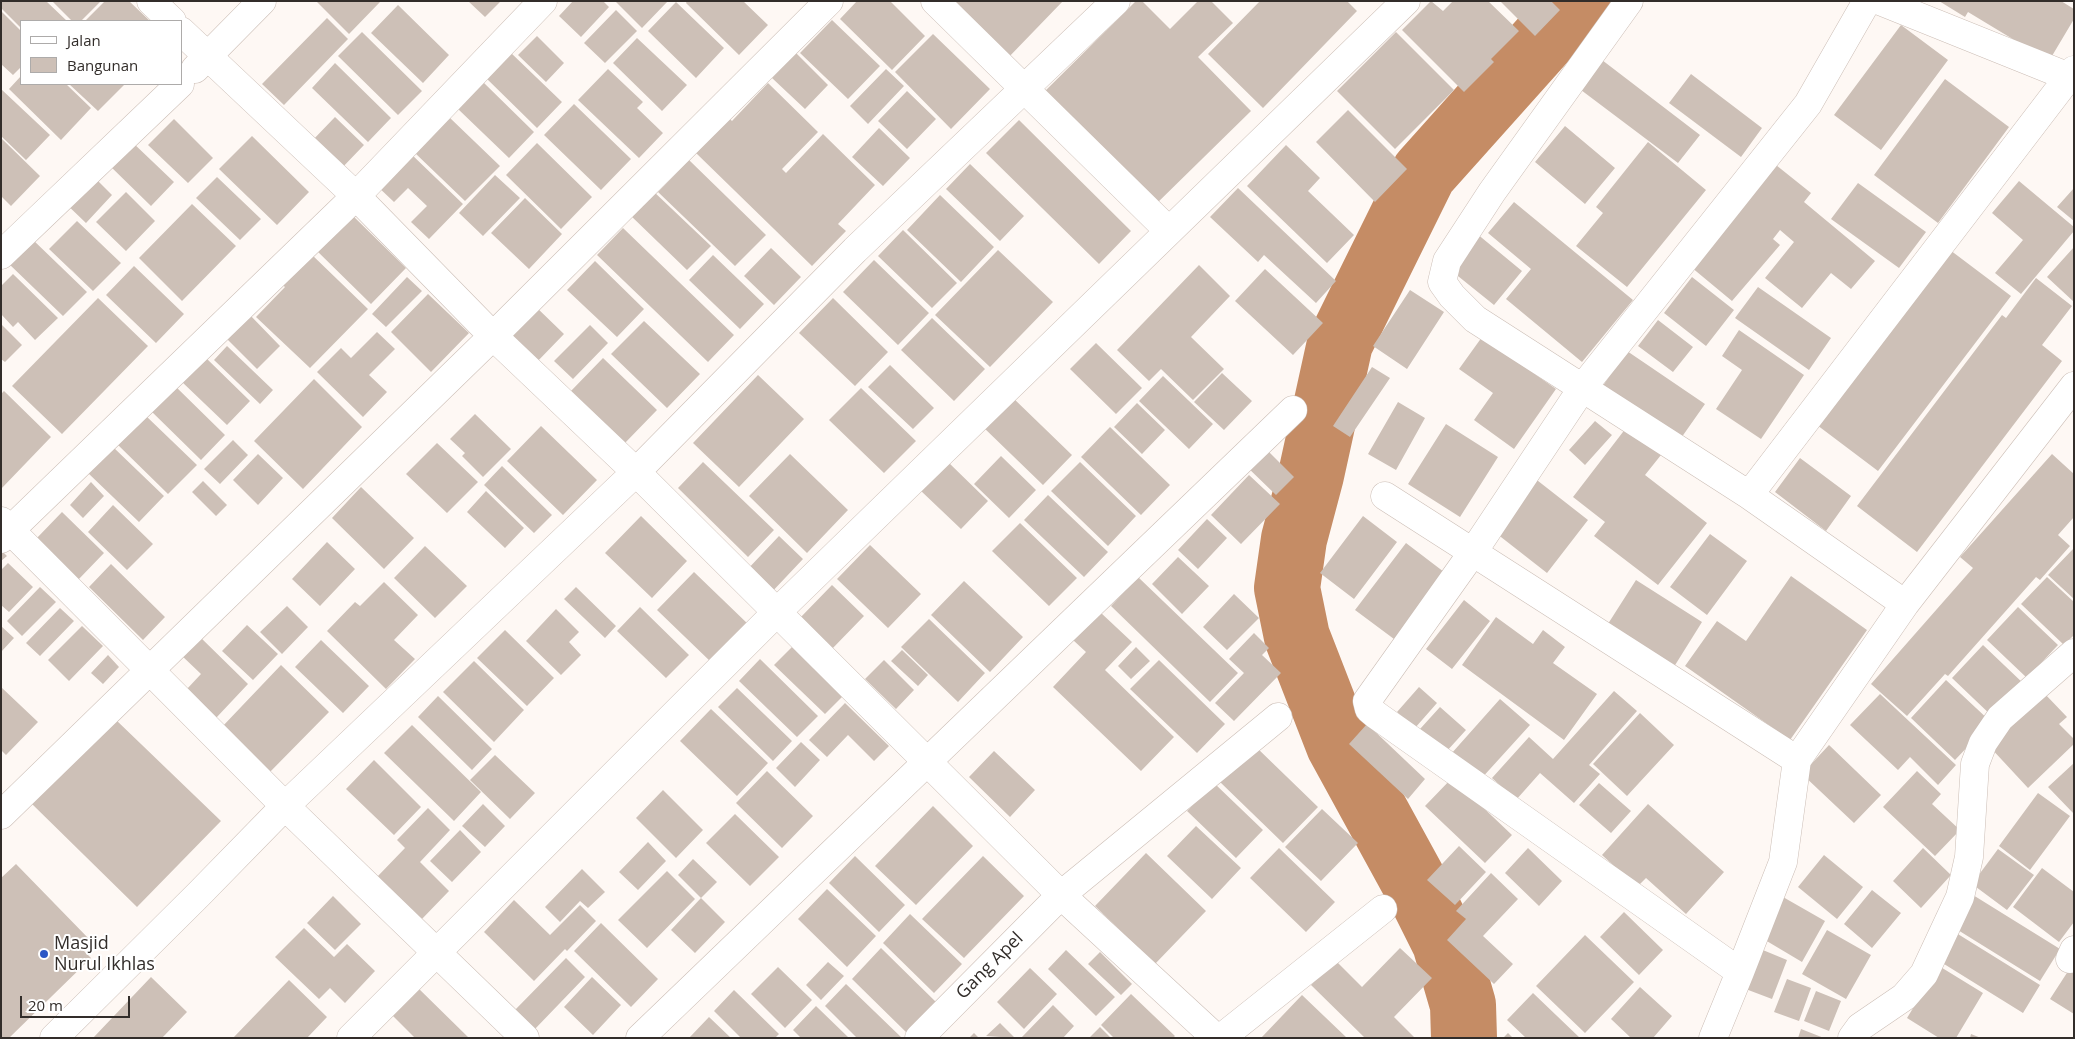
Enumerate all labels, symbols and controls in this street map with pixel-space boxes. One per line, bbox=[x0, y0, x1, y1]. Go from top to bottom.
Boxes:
legend bbox=[20, 20, 182, 85]
text: Jalan bbox=[67, 30, 101, 50]
text: Bangunan bbox=[67, 55, 138, 75]
street label: Gang Apel bbox=[952, 928, 1028, 1004]
place label: Masjid Nurul Ikhlas bbox=[54, 933, 155, 976]
marker: Masjid Nurul Ikhlas bbox=[38, 948, 50, 960]
scale bar bbox=[22, 986, 132, 1018]
text: 20 m bbox=[28, 995, 63, 1015]

